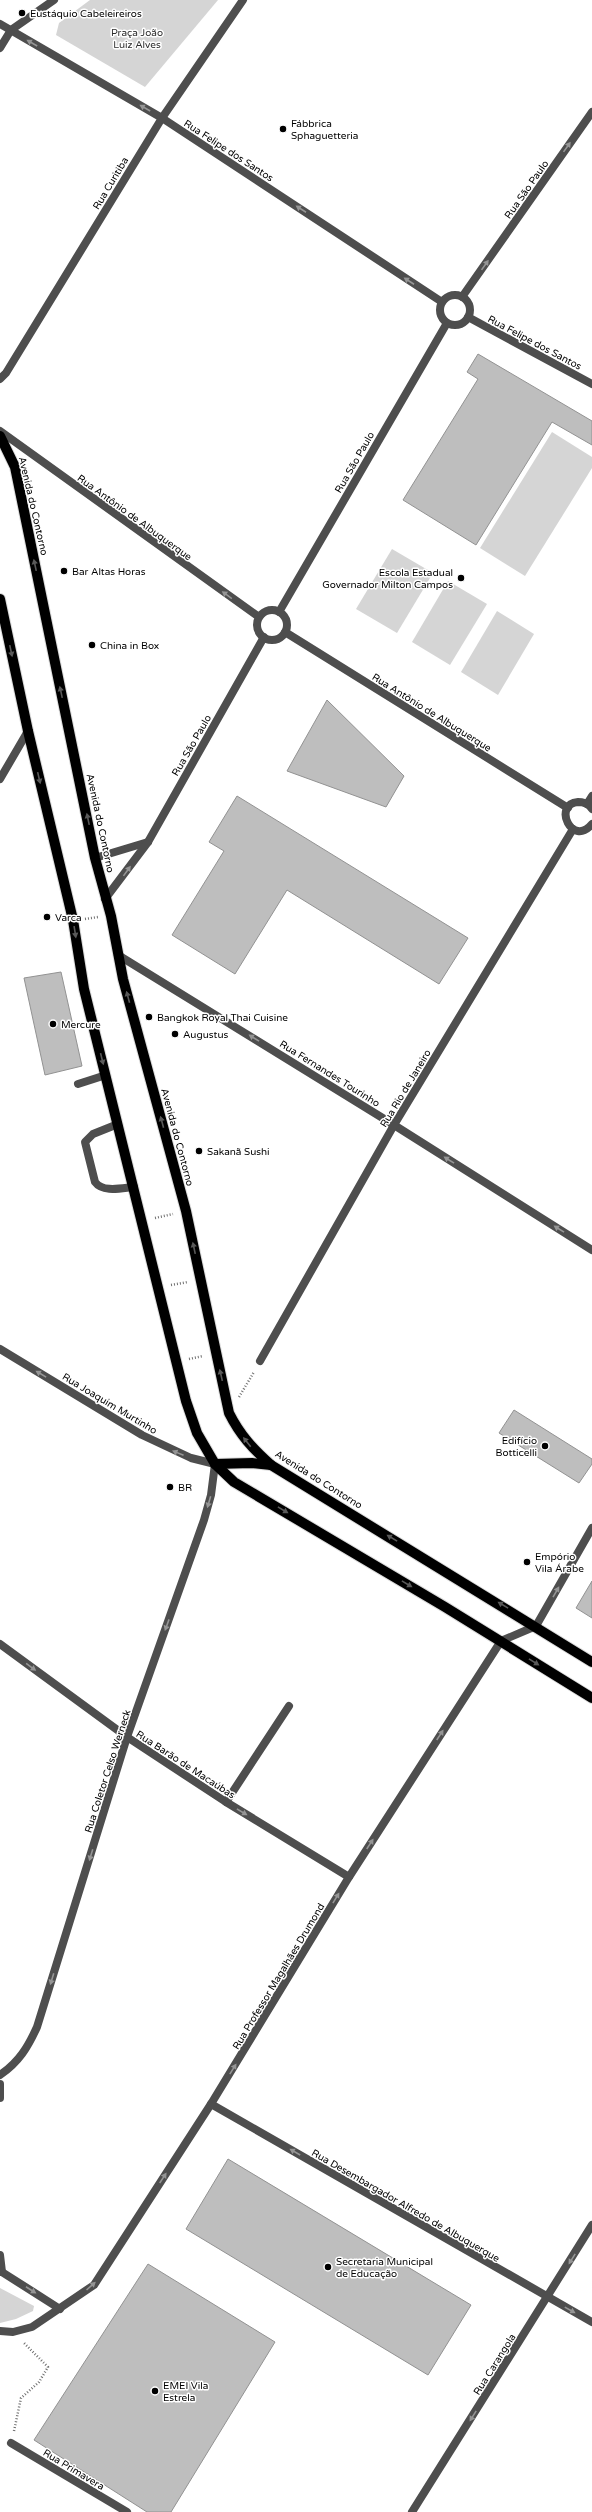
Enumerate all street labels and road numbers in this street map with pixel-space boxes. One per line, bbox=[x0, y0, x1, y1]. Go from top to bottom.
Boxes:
street label: Rua Felipe dos Santos bbox=[181, 117, 276, 184]
street label: Rua Curitiba bbox=[91, 155, 131, 212]
street label: Rua São Paulo bbox=[502, 158, 551, 221]
street label: Rua Felipe dos Santos bbox=[486, 313, 584, 373]
street label: Rua São Paulo bbox=[333, 430, 377, 495]
street label: Avenida do Contorno bbox=[16, 456, 50, 557]
street label: Rua Antônio de Albuquerque bbox=[75, 472, 194, 564]
street label: Rua Antônio de Albuquerque bbox=[370, 671, 494, 755]
street label: Rua São Paulo bbox=[170, 713, 214, 778]
street label: Avenida do Contorno bbox=[84, 773, 116, 874]
street label: Rua Fernandes Tourinho bbox=[277, 1038, 382, 1110]
street label: Rua Rio de Janeiro bbox=[378, 1047, 434, 1130]
street label: Avenida do Contorno bbox=[158, 1087, 196, 1187]
street label: Rua Joaquim Murtinho bbox=[60, 1371, 159, 1437]
street label: Avenida do Contorno bbox=[273, 1448, 364, 1512]
street label: Rua Coletor Celso Werneck bbox=[82, 1708, 134, 1834]
street label: Rua Barão de Macaúbas bbox=[134, 1728, 237, 1801]
street label: Rua Professor Magalhães Drumond bbox=[230, 1901, 327, 2052]
street label: Rua Desembargador Alfredo de Albuquerque bbox=[309, 2147, 502, 2265]
street label: Rua Carangola bbox=[471, 2332, 518, 2397]
street label: Rua Primavera bbox=[41, 2447, 106, 2493]

